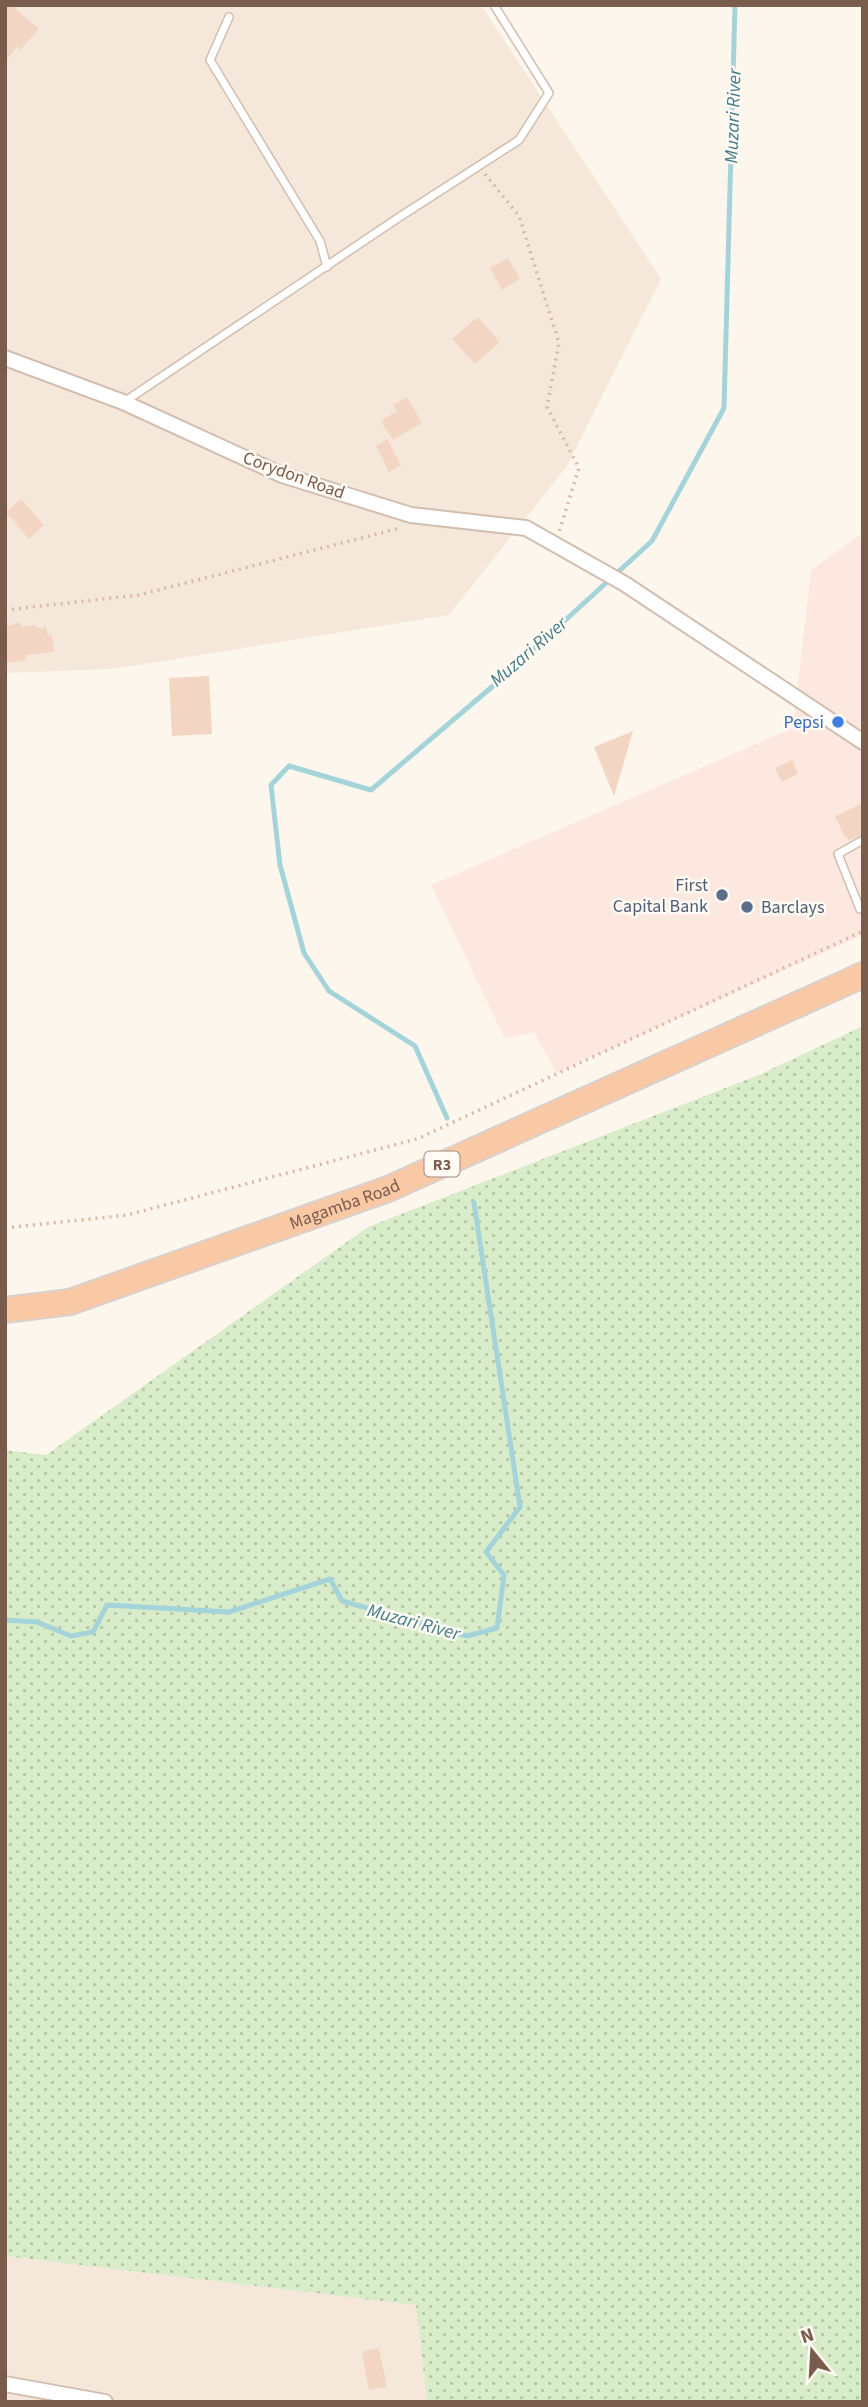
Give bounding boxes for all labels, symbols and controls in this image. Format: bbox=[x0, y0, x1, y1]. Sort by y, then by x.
water label: Muzari River bbox=[718, 67, 749, 164]
street label: Corydon Road bbox=[239, 445, 348, 505]
water label: Muzari River bbox=[484, 610, 575, 693]
place label: Pepsi bbox=[783, 710, 824, 735]
marker: Pepsi bbox=[830, 714, 846, 730]
place label: First Capital Bank bbox=[613, 873, 708, 919]
marker: First Capital Bank bbox=[714, 887, 730, 903]
place label: Barclays bbox=[761, 895, 825, 920]
marker: Barclays bbox=[739, 899, 755, 915]
road number: R3 bbox=[424, 1152, 460, 1176]
street label: Magamba Road bbox=[286, 1173, 404, 1236]
water label: Muzari River bbox=[364, 1597, 464, 1648]
north arrow bbox=[777, 2316, 847, 2386]
text: N bbox=[797, 2321, 817, 2351]

